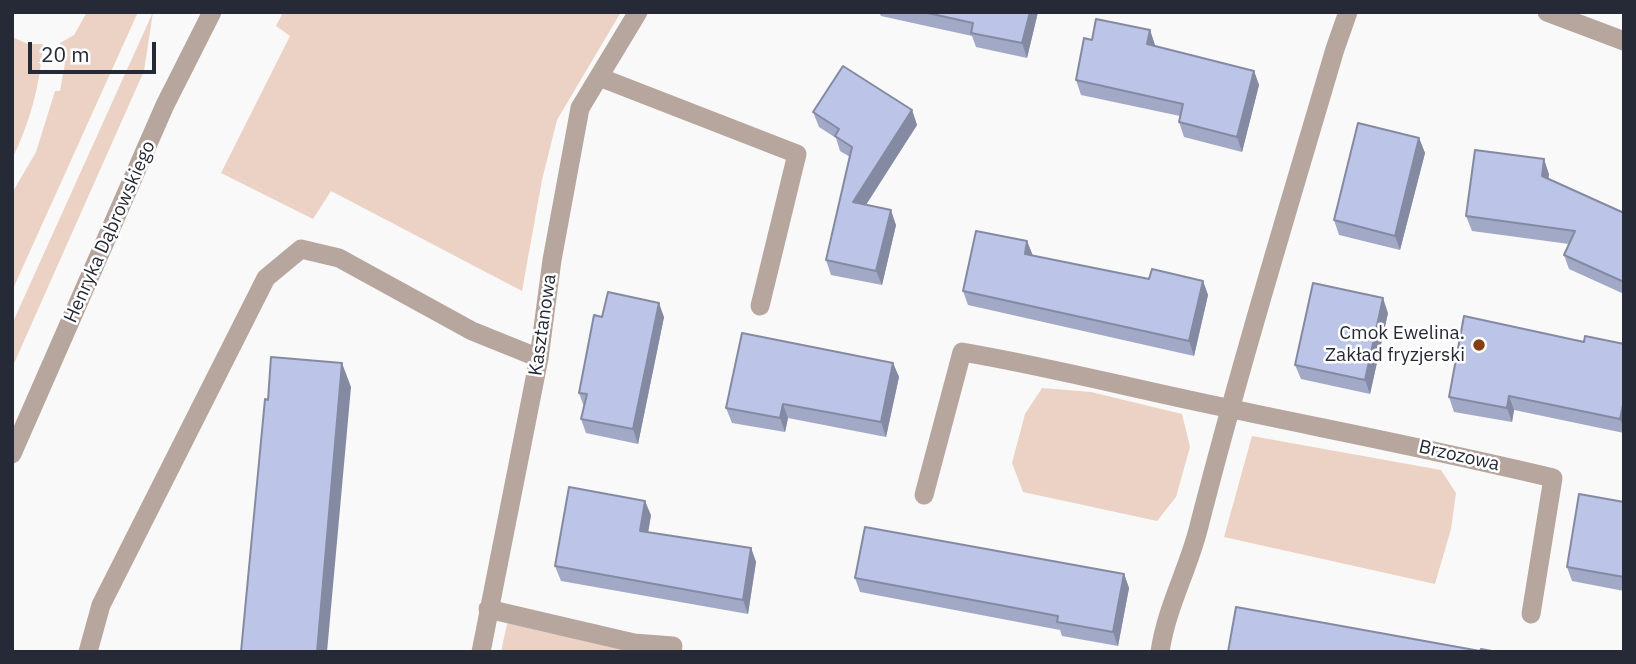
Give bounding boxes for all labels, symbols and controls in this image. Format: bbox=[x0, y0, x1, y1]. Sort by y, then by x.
scale bar bbox=[32, 28, 159, 72]
text: 20 m bbox=[41, 40, 90, 68]
street label: Henryka Dąbrowskiego bbox=[60, 137, 160, 327]
street label: Kasztanowa bbox=[525, 273, 561, 377]
place label: Cmok Ewelina. Zakład fryzjerski bbox=[1325, 323, 1465, 367]
marker: Cmok Ewelina. Zakład fryzjerski bbox=[1471, 337, 1487, 353]
street label: Brzozowa bbox=[1416, 436, 1502, 476]

